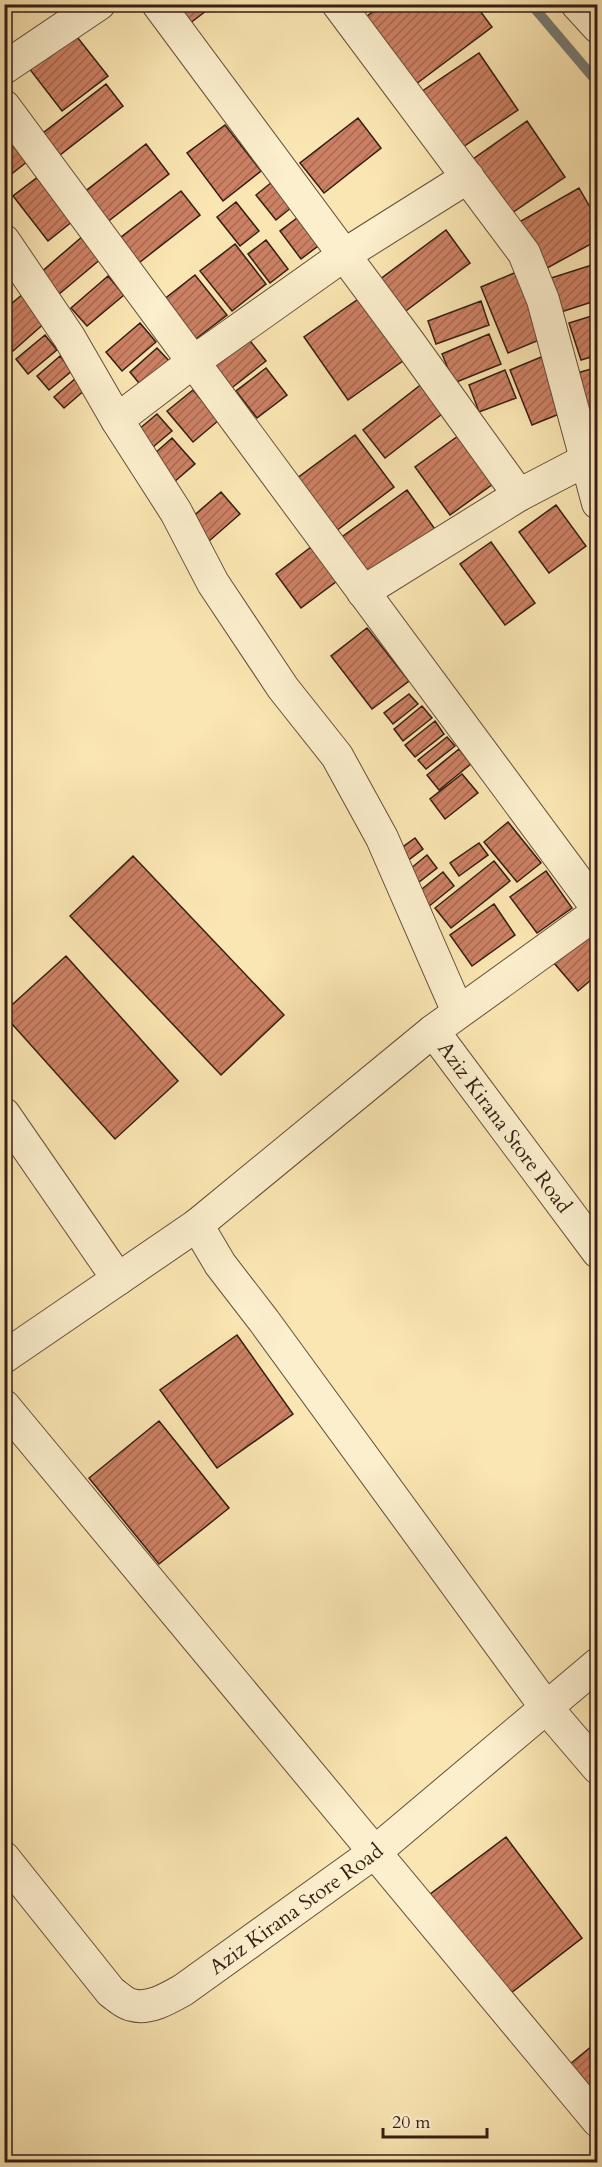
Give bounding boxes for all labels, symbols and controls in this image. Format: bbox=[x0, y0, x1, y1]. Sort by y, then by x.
street label: Aziz Kirana Store Road bbox=[431, 1035, 579, 1219]
street label: Aziz Kirana Store Road bbox=[203, 1837, 389, 1981]
scale bar bbox=[383, 2101, 486, 2139]
text: 20 m bbox=[392, 2110, 431, 2135]

